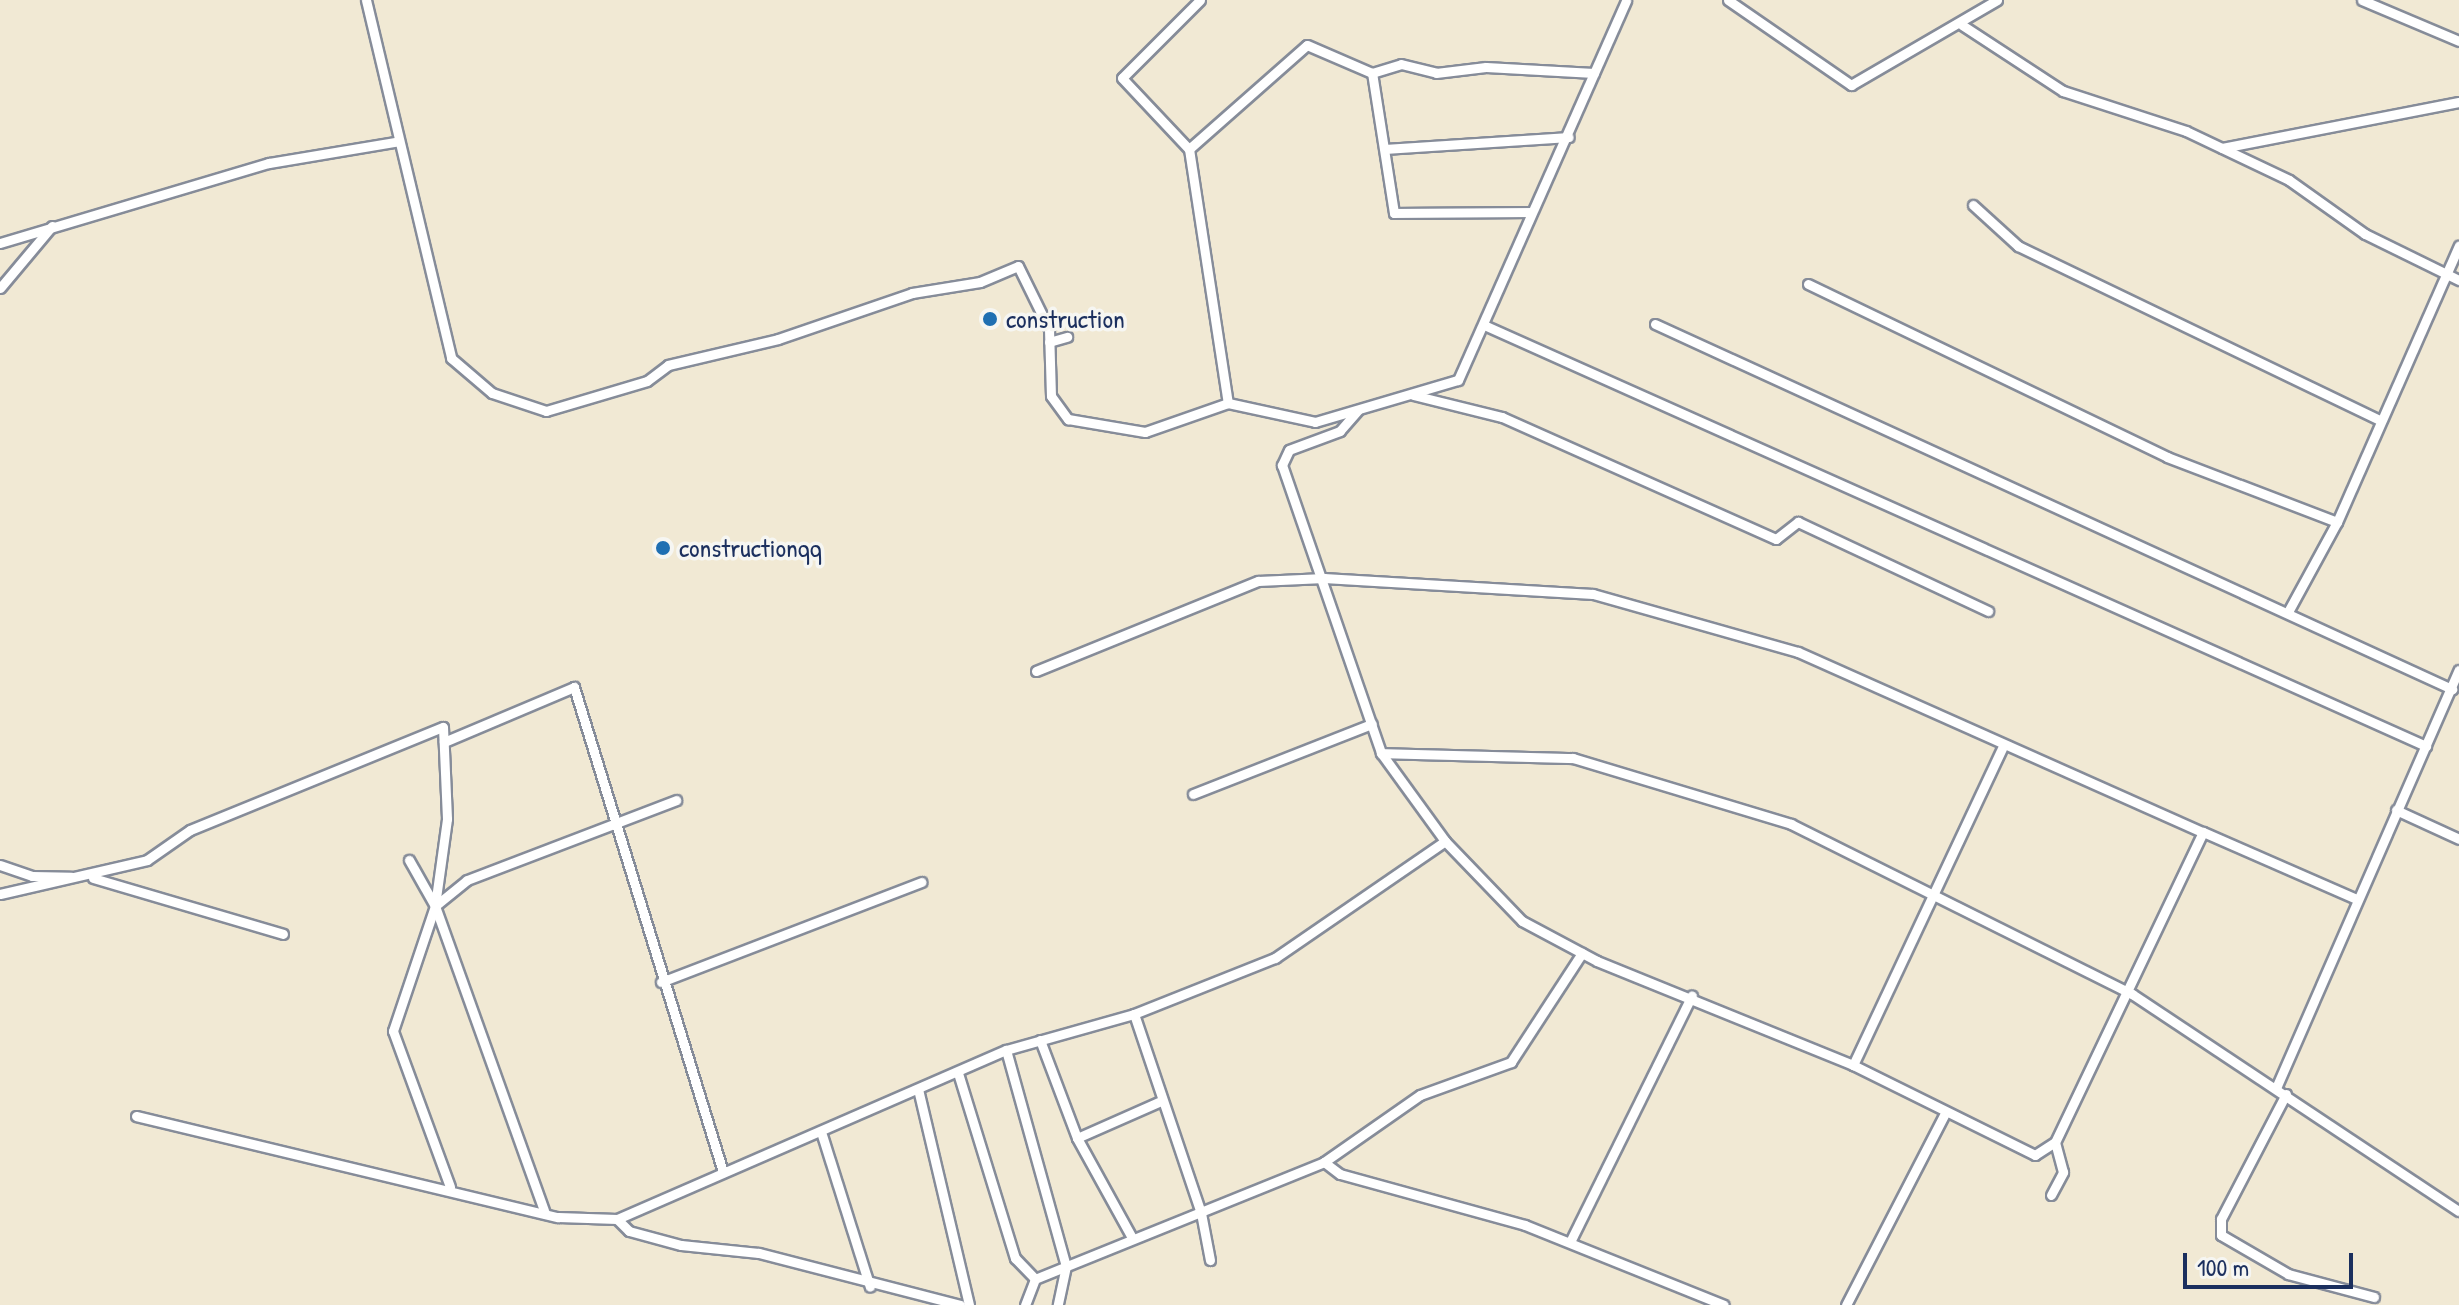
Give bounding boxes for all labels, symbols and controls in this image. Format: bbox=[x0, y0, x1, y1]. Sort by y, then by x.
place label: construction bbox=[1006, 303, 1125, 335]
marker: construction bbox=[981, 310, 999, 328]
place label: constructionqq bbox=[679, 532, 822, 564]
marker: constructionqq bbox=[654, 539, 672, 557]
scale bar bbox=[2187, 1237, 2357, 1287]
text: 100 m bbox=[2197, 1251, 2249, 1283]

